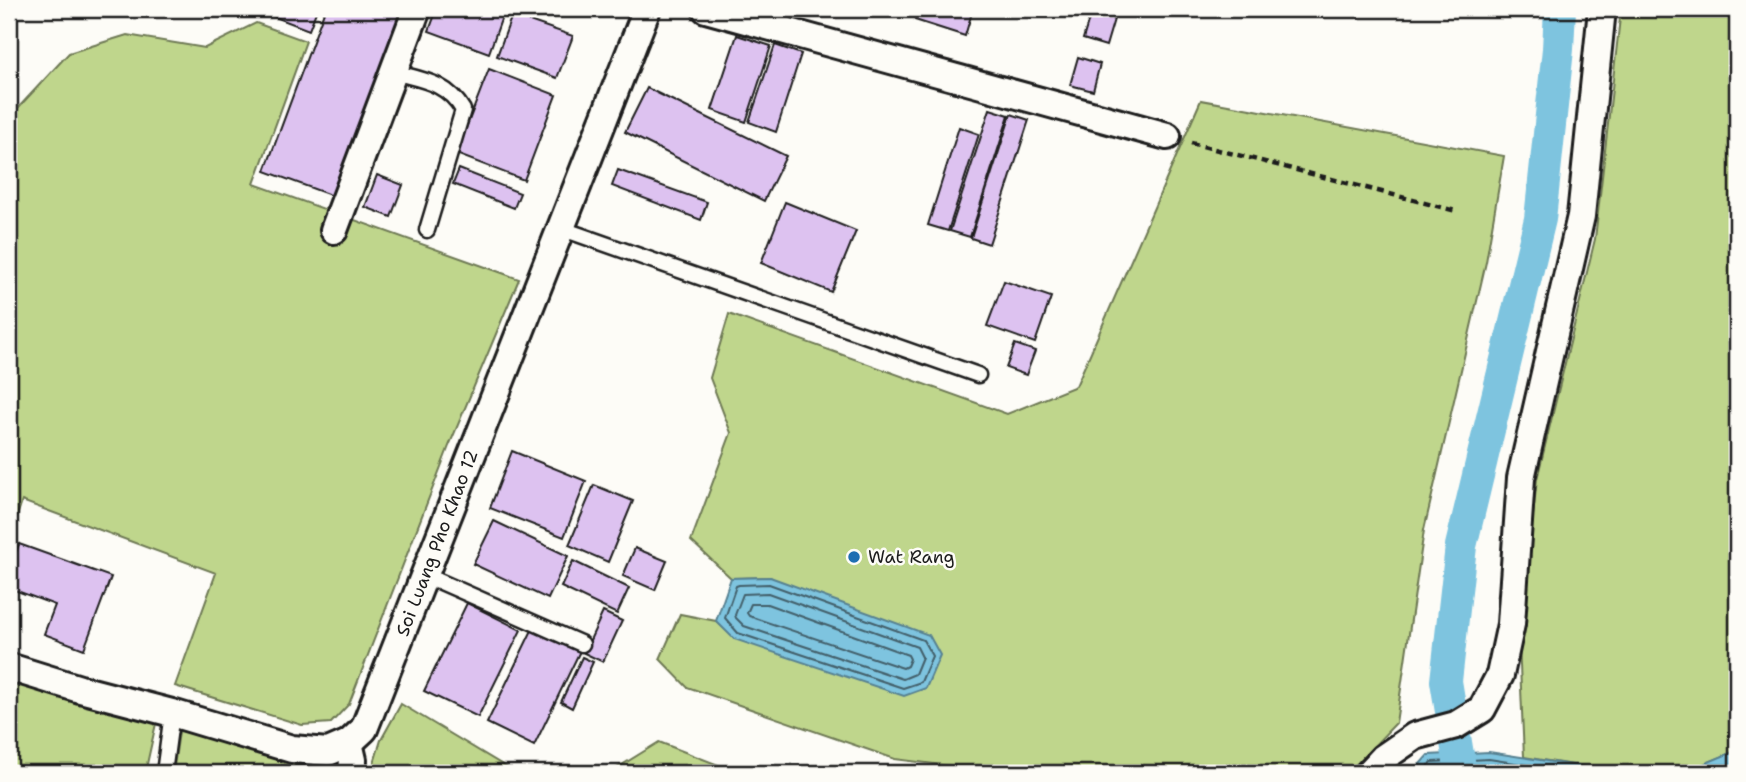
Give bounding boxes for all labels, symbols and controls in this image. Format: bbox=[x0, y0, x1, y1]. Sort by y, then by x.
street label: Soi Luang Pho Khao 12 bbox=[390, 446, 484, 640]
place label: Wat Rang bbox=[868, 545, 955, 569]
marker: Wat Rang bbox=[846, 549, 862, 565]

